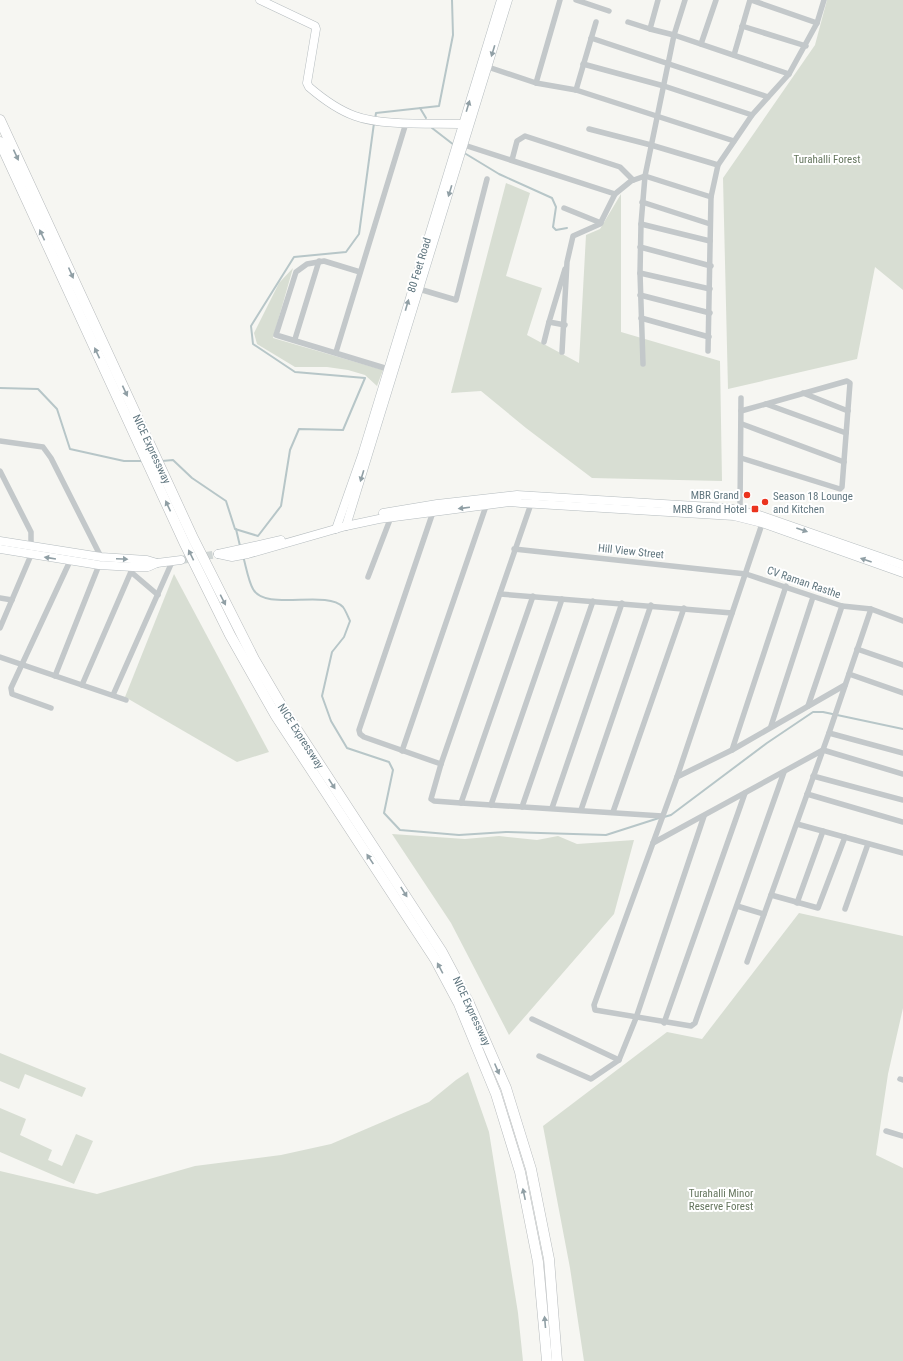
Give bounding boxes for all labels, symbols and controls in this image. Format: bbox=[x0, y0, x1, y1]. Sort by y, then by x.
one-way arrow bbox=[490, 45, 496, 57]
one-way arrow bbox=[465, 100, 471, 112]
one-way arrow bbox=[13, 149, 19, 161]
park label: Turahalli Forest bbox=[794, 153, 861, 166]
one-way arrow bbox=[447, 185, 453, 197]
one-way arrow bbox=[39, 229, 45, 241]
street label: 80 Feet Road bbox=[405, 236, 434, 294]
one-way arrow bbox=[68, 268, 74, 279]
one-way arrow bbox=[404, 298, 410, 310]
one-way arrow bbox=[94, 347, 100, 358]
one-way arrow bbox=[122, 386, 128, 397]
street label: NICE Expressway bbox=[130, 413, 173, 486]
one-way arrow bbox=[359, 470, 365, 482]
place label: MBR Grand bbox=[691, 489, 739, 502]
marker: MBR Grand bbox=[742, 490, 752, 500]
place label: Season 18 Lounge and Kitchen bbox=[773, 490, 853, 516]
marker: Season 18 Lounge and Kitchen bbox=[760, 497, 770, 507]
one-way arrow bbox=[165, 500, 171, 512]
place label: MRB Grand Hotel bbox=[673, 503, 747, 516]
marker: MRB Grand Hotel bbox=[750, 504, 760, 514]
one-way arrow bbox=[458, 505, 470, 511]
one-way arrow bbox=[796, 527, 808, 533]
street label: Hill View Street bbox=[597, 542, 665, 561]
one-way arrow bbox=[188, 550, 194, 561]
one-way arrow bbox=[43, 555, 56, 561]
one-way arrow bbox=[116, 555, 128, 562]
one-way arrow bbox=[860, 557, 872, 563]
street label: CV Raman Rasthe bbox=[765, 564, 842, 601]
one-way arrow bbox=[220, 594, 227, 606]
street label: NICE Expressway bbox=[275, 701, 327, 772]
one-way arrow bbox=[328, 779, 336, 789]
one-way arrow bbox=[366, 853, 374, 864]
one-way arrow bbox=[401, 886, 408, 898]
one-way arrow bbox=[436, 962, 443, 974]
street label: NICE Expressway bbox=[450, 975, 493, 1048]
one-way arrow bbox=[495, 1063, 501, 1075]
park label: Turahalli Minor Reserve Forest bbox=[689, 1187, 754, 1213]
one-way arrow bbox=[521, 1188, 527, 1200]
one-way arrow bbox=[541, 1316, 548, 1328]

